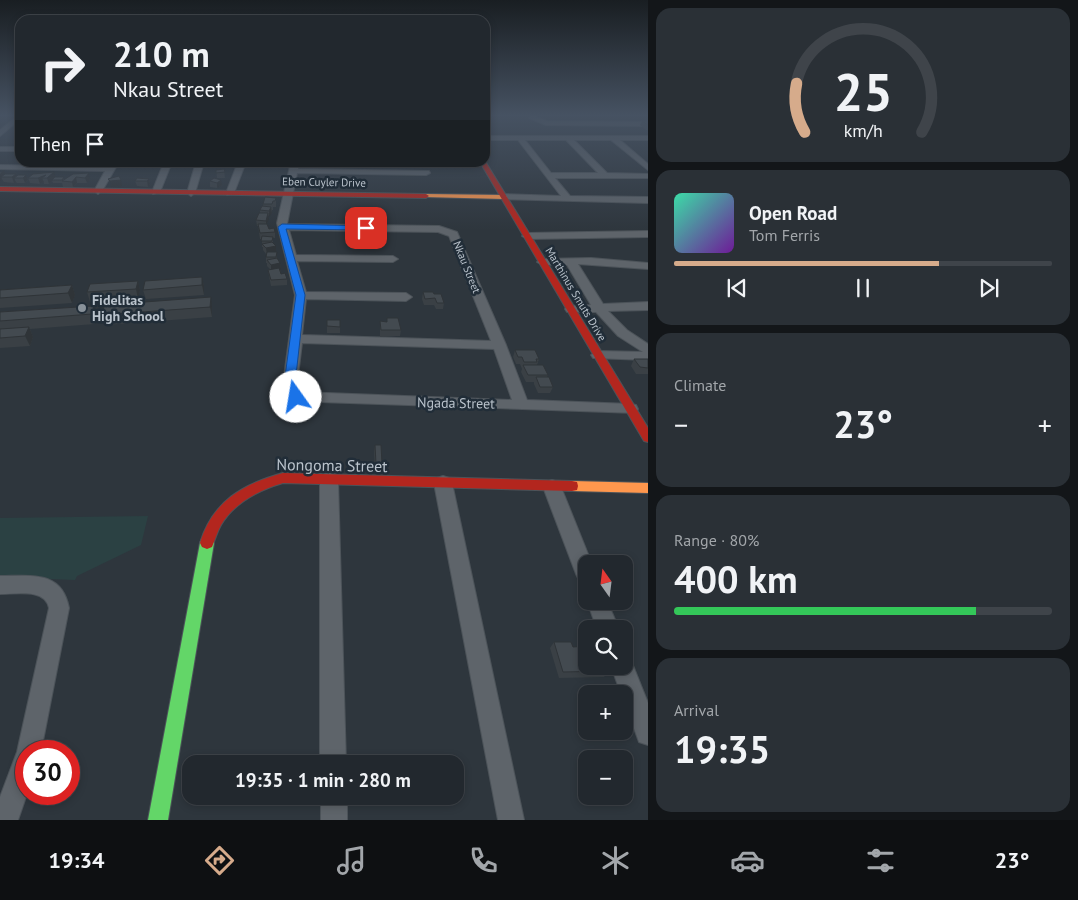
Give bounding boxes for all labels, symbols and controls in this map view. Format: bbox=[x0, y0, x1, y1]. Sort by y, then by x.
text: 210 m bbox=[113, 31, 210, 77]
icon: right bbox=[30, 35, 95, 100]
text: 25 bbox=[834, 58, 892, 125]
text: Nkau Street bbox=[113, 75, 223, 103]
text: km/h bbox=[843, 119, 883, 142]
icon: arrive bbox=[81, 130, 109, 158]
text: Then bbox=[30, 132, 71, 156]
street label: Eben Cuyler Drive bbox=[282, 174, 366, 190]
text: Open Road bbox=[749, 201, 837, 225]
pin bbox=[345, 207, 387, 249]
icon: arrive bbox=[352, 214, 380, 242]
text: Tom Ferris bbox=[749, 225, 820, 245]
street label: Nkau Street bbox=[450, 239, 484, 295]
street label: Marthinus Smuts Drive bbox=[542, 244, 610, 344]
icon: previous bbox=[723, 274, 751, 302]
icon: pause bbox=[849, 274, 877, 302]
icon: next bbox=[975, 274, 1003, 302]
place label: Fidelitas High School bbox=[92, 291, 165, 325]
marker: Fidelitas High School bbox=[76, 302, 88, 314]
position arrow bbox=[269, 370, 321, 422]
text: Climate bbox=[674, 375, 726, 395]
street label: Ngada Street bbox=[417, 393, 495, 413]
text: 23° bbox=[833, 399, 893, 448]
text: − bbox=[674, 406, 688, 443]
text: + bbox=[1038, 406, 1052, 443]
street label: Nongoma Street bbox=[276, 454, 388, 476]
text: Range · 80% bbox=[674, 530, 759, 550]
text: 400 km bbox=[674, 554, 798, 603]
north arrow bbox=[578, 555, 632, 610]
map controls bbox=[578, 555, 633, 805]
button: search bbox=[578, 620, 633, 675]
button: + bbox=[578, 685, 633, 740]
text: Arrival bbox=[674, 700, 719, 720]
text: 19:35 bbox=[674, 724, 770, 773]
speed limit sign: 30 bbox=[15, 740, 80, 805]
button: − bbox=[578, 750, 633, 805]
text: 19:35 · 1 min · 280 m bbox=[235, 768, 411, 792]
icon: directions bbox=[202, 843, 237, 878]
icon: music bbox=[334, 843, 369, 878]
icon: phone bbox=[466, 843, 501, 878]
icon: climate bbox=[598, 843, 633, 878]
icon: car bbox=[730, 843, 765, 878]
icon: filters bbox=[863, 843, 898, 878]
text: 19:34 bbox=[49, 846, 104, 874]
text: 23° bbox=[995, 846, 1029, 874]

